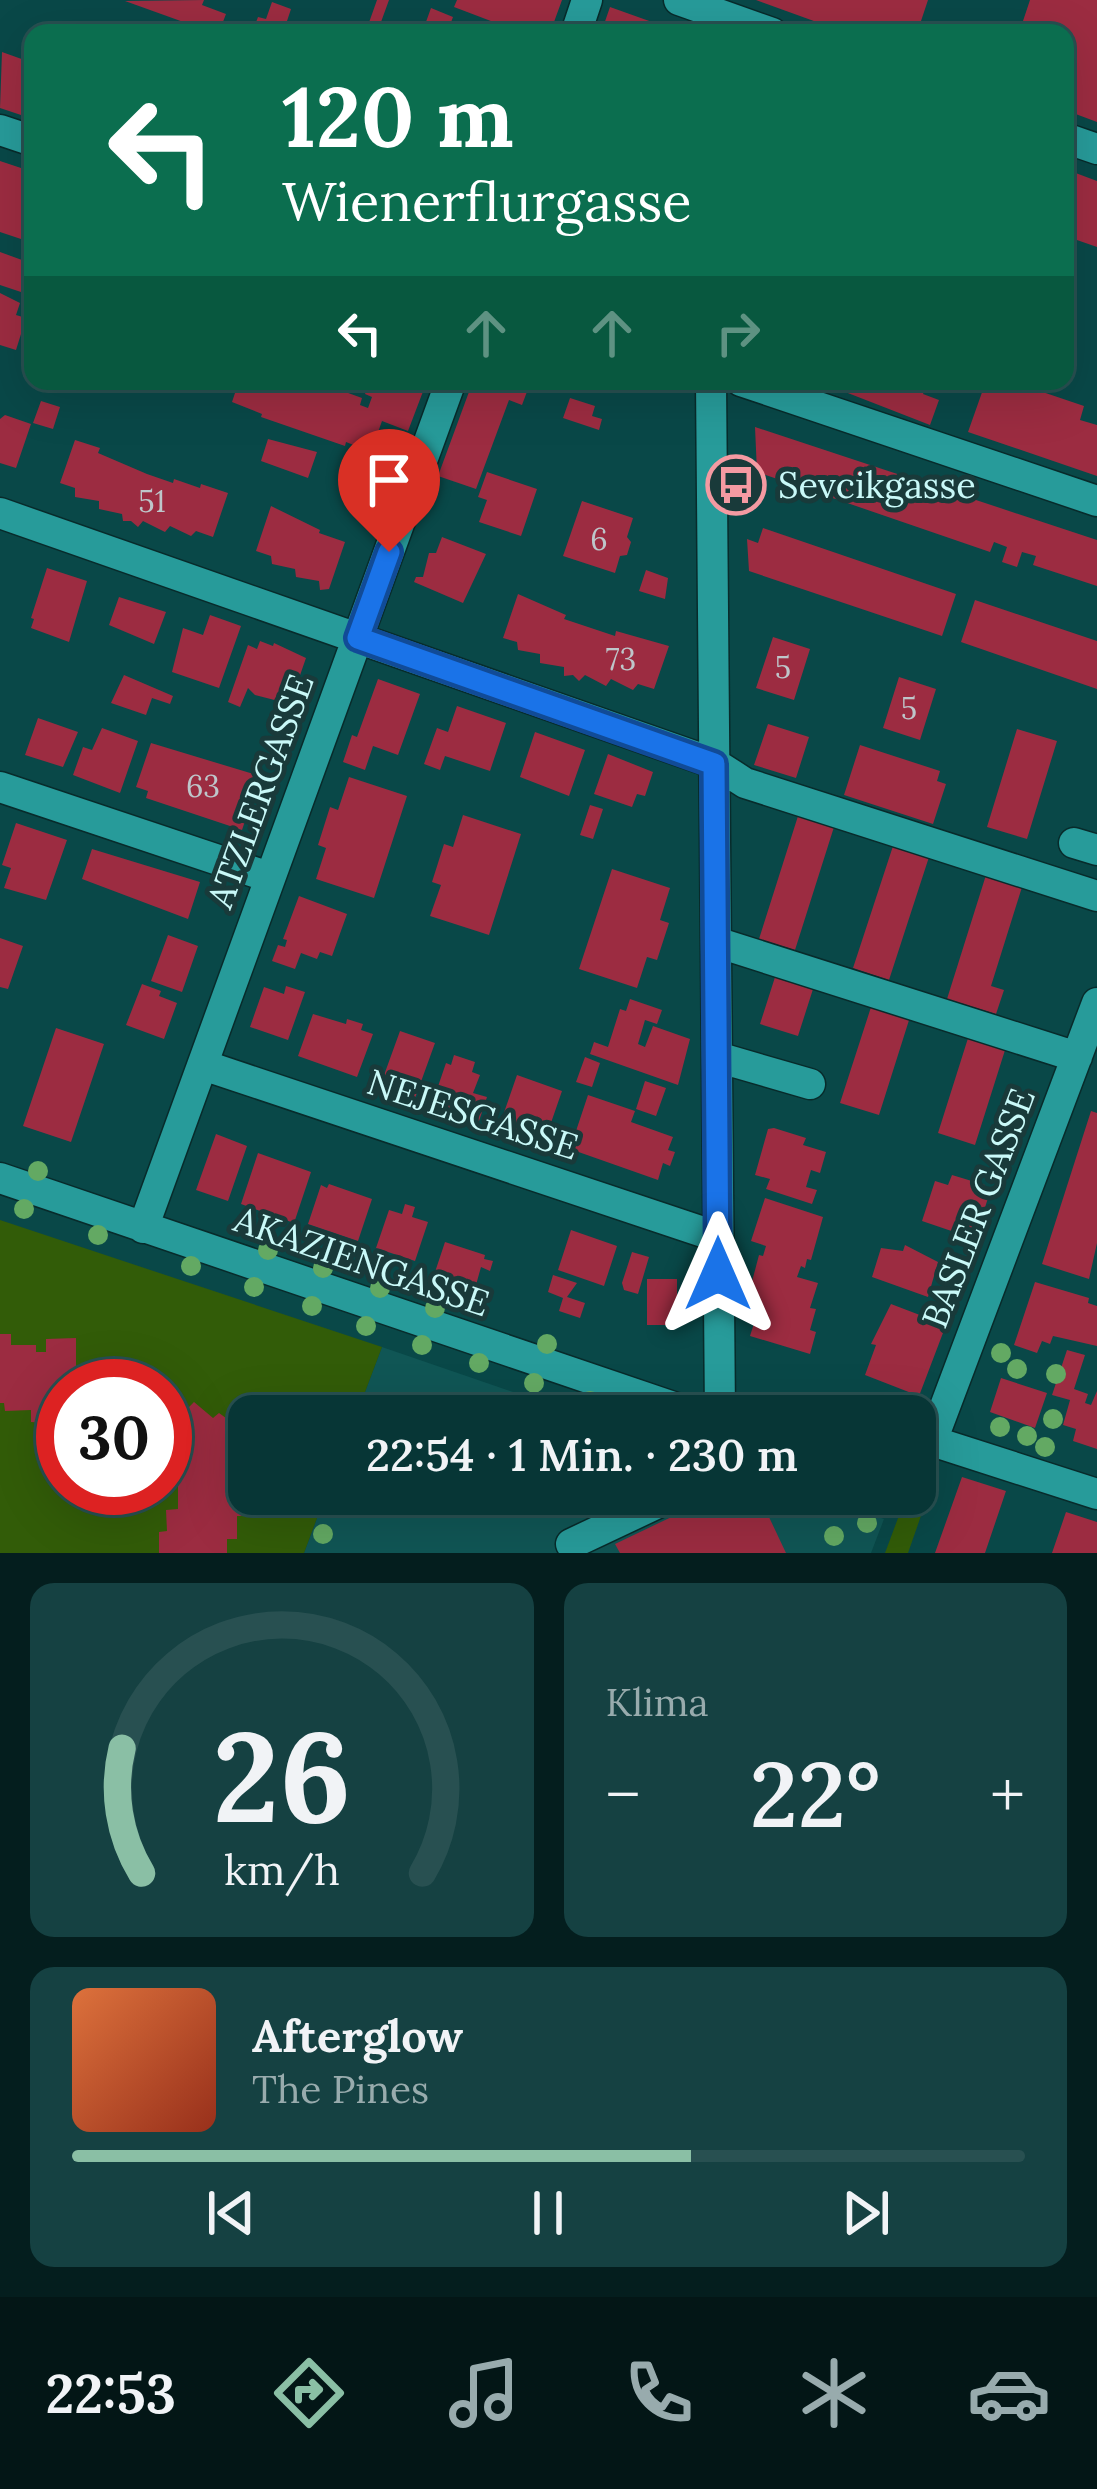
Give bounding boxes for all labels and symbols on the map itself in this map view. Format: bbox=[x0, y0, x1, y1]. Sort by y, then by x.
pin bbox=[338, 429, 440, 552]
bus stop icon: Sevcikgasse bbox=[705, 454, 767, 516]
place label: Sevcikgasse bbox=[778, 462, 976, 508]
house number: 51 bbox=[138, 482, 166, 520]
house number: 6 bbox=[590, 520, 608, 558]
house number: 73 bbox=[606, 640, 636, 678]
house number: 5 bbox=[775, 648, 791, 686]
street label: ATZLERGASSE bbox=[196, 668, 324, 915]
house number: 5 bbox=[901, 689, 917, 727]
house number: 63 bbox=[186, 767, 220, 805]
street label: NEJESGASSE bbox=[362, 1058, 584, 1170]
street label: BASLER GASSE bbox=[911, 1082, 1045, 1334]
street label: AKAZIENGASSE bbox=[227, 1195, 496, 1326]
position arrow bbox=[655, 1211, 781, 1337]
speed limit sign: 30 bbox=[36, 1359, 192, 1515]

